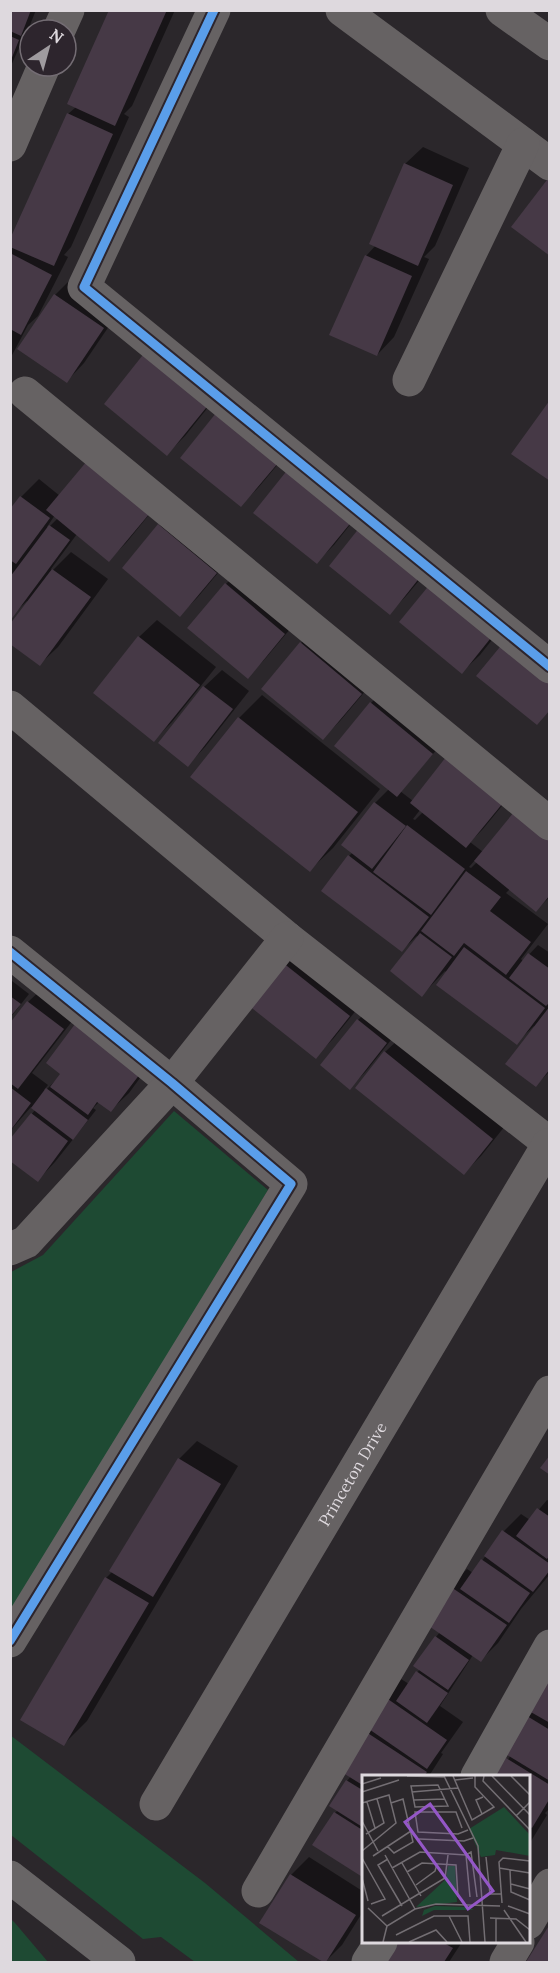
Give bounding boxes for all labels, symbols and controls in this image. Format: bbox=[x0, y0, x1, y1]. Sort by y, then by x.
north arrow bbox=[18, 18, 78, 78]
text: N bbox=[46, 24, 68, 48]
street label: Princeton Drive bbox=[314, 1418, 391, 1530]
inset map bbox=[362, 1775, 530, 1943]

